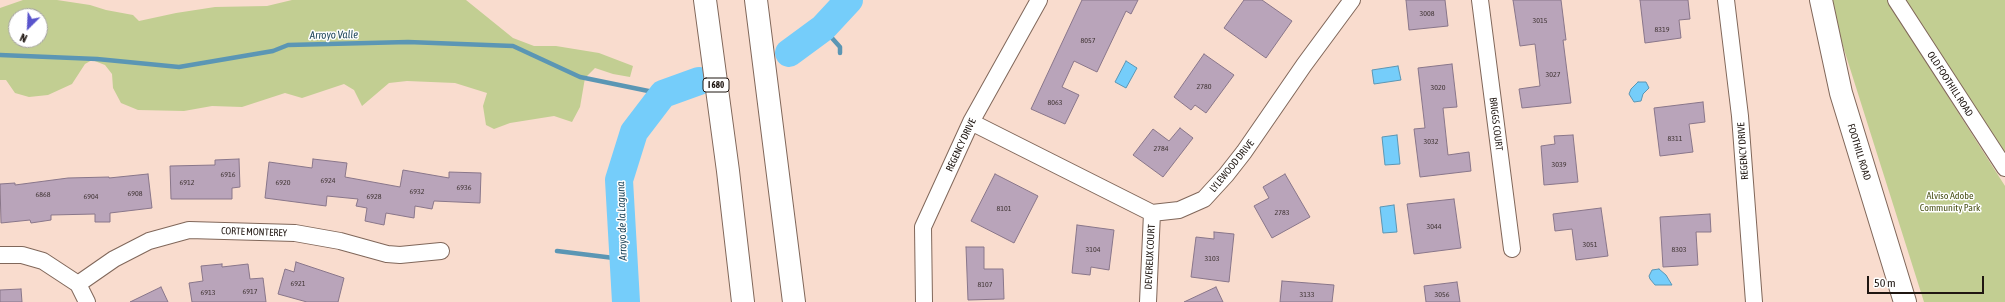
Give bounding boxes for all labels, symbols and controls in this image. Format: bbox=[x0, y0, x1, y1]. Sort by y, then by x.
north arrow bbox=[8, 8, 48, 48]
house number: 3008 bbox=[1419, 8, 1435, 18]
house number: 3015 bbox=[1532, 15, 1548, 25]
house number: 8319 bbox=[1654, 24, 1670, 34]
water label: Arroyo Valle bbox=[310, 28, 358, 42]
text: N bbox=[18, 31, 29, 45]
house number: 8057 bbox=[1080, 35, 1096, 45]
street label: OLD FOOTHILL ROAD bbox=[1924, 49, 1976, 119]
house number: 3027 bbox=[1545, 69, 1561, 79]
road number: I 680 bbox=[703, 78, 729, 92]
house number: 2780 bbox=[1196, 81, 1212, 91]
house number: 3020 bbox=[1430, 82, 1446, 92]
house number: 8063 bbox=[1047, 97, 1063, 107]
street label: BRIGGS COURT bbox=[1487, 97, 1505, 151]
street label: REGENCY DRIVE bbox=[943, 116, 979, 174]
street label: REGENCY DRIVE bbox=[1735, 122, 1751, 180]
street label: FOOTHILL ROAD bbox=[1845, 122, 1873, 182]
house number: 8311 bbox=[1667, 133, 1683, 143]
house number: 3032 bbox=[1423, 136, 1439, 146]
street label: LYLEWOOD DRIVE bbox=[1207, 137, 1257, 195]
house number: 2784 bbox=[1153, 143, 1169, 153]
house number: 3039 bbox=[1551, 159, 1567, 169]
house number: 6916 bbox=[220, 169, 236, 179]
house number: 6924 bbox=[320, 175, 336, 185]
house number: 6912 bbox=[179, 177, 195, 187]
house number: 6920 bbox=[275, 177, 291, 187]
water label: Arroyo de la Laguna bbox=[614, 181, 630, 261]
house number: 6936 bbox=[456, 182, 472, 192]
house number: 6932 bbox=[409, 186, 425, 196]
house number: 6908 bbox=[127, 188, 143, 198]
house number: 6868 bbox=[35, 189, 51, 199]
park label: Alviso Adobe Community Park bbox=[1920, 190, 1980, 214]
house number: 6904 bbox=[83, 191, 99, 201]
house number: 6928 bbox=[366, 191, 382, 201]
house number: 8101 bbox=[996, 203, 1012, 213]
house number: 2783 bbox=[1274, 207, 1290, 217]
house number: 3044 bbox=[1426, 221, 1442, 231]
street label: DEVEREUX COURT bbox=[1142, 224, 1158, 290]
street label: CORTE MONTEREY bbox=[221, 225, 287, 239]
house number: 3051 bbox=[1582, 239, 1598, 249]
house number: 3104 bbox=[1085, 244, 1101, 254]
house number: 8303 bbox=[1671, 244, 1687, 254]
house number: 3103 bbox=[1204, 253, 1220, 263]
scale bar bbox=[1869, 268, 1986, 294]
text: 50 m bbox=[1874, 276, 1896, 290]
house number: 6921 bbox=[290, 278, 306, 288]
house number: 8107 bbox=[977, 279, 993, 289]
house number: 6917 bbox=[242, 286, 258, 296]
house number: 6913 bbox=[200, 287, 216, 297]
house number: 3133 bbox=[1299, 289, 1315, 299]
house number: 3056 bbox=[1434, 289, 1450, 299]

